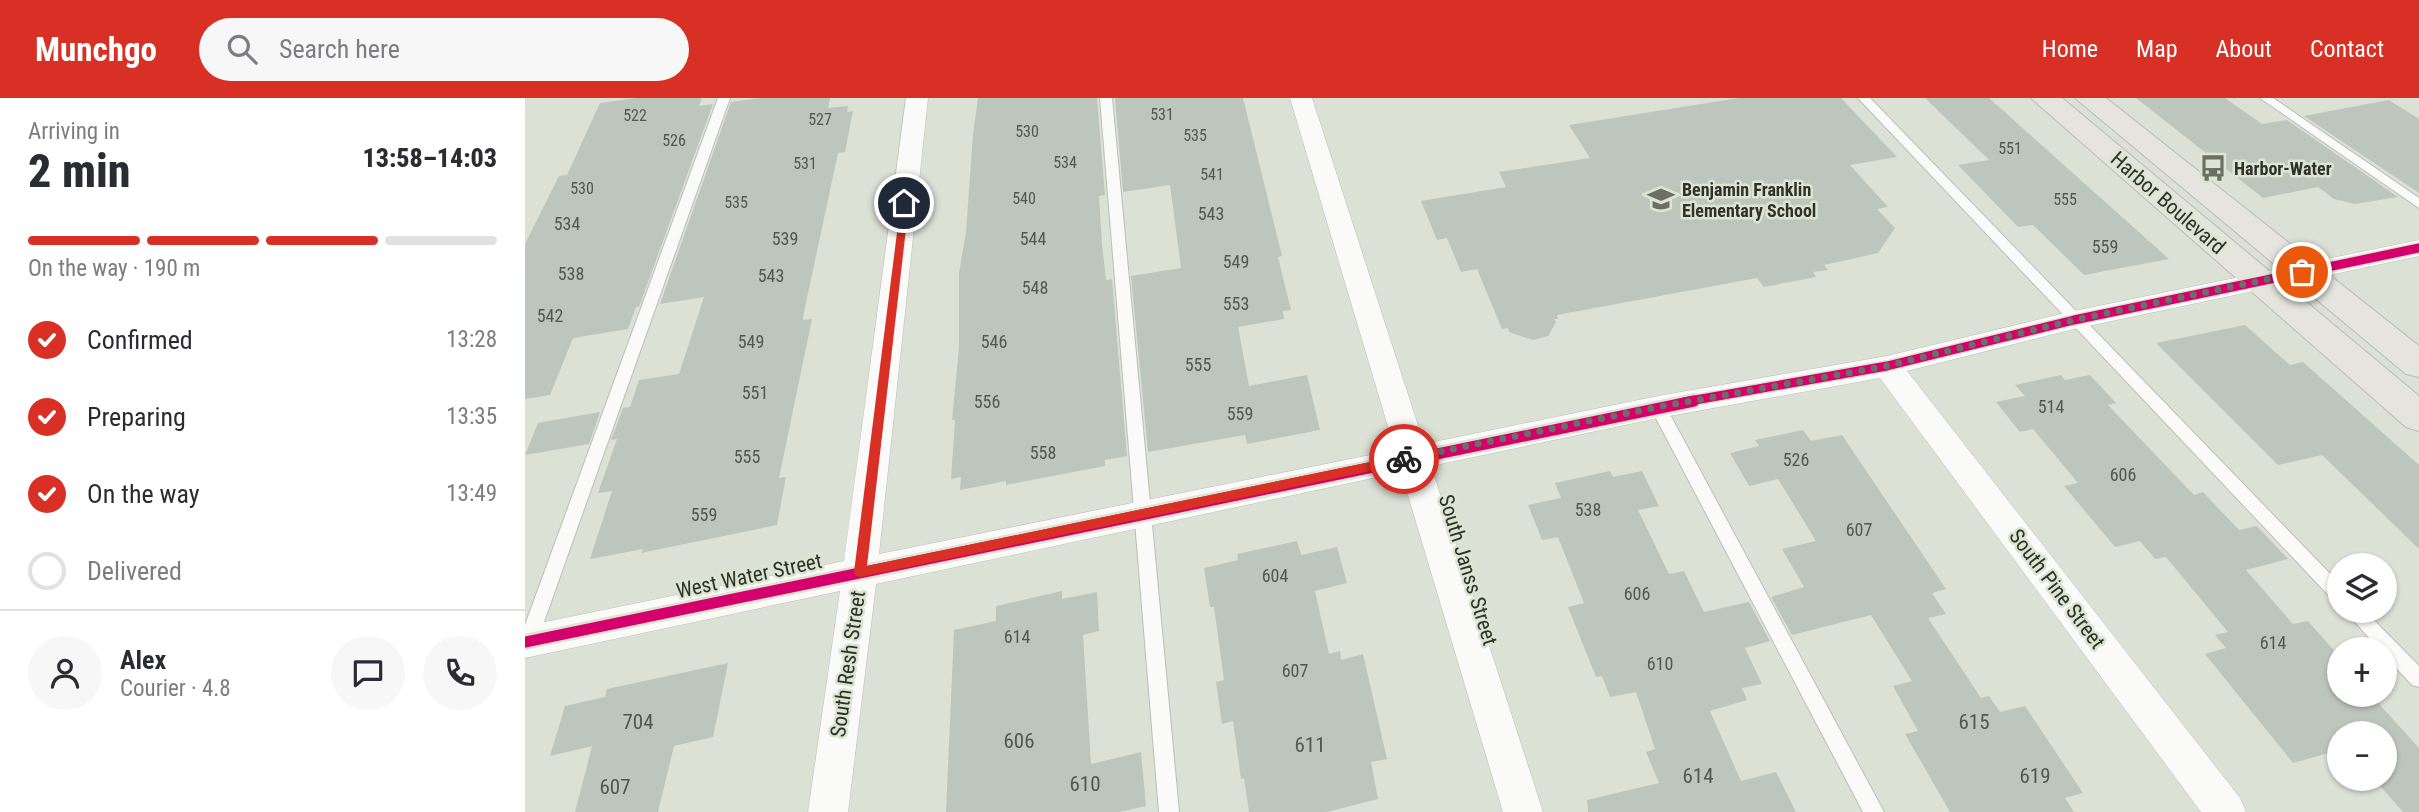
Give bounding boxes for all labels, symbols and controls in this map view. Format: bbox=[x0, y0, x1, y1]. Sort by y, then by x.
search box bbox=[199, 18, 689, 81]
text: Munchgo bbox=[35, 30, 157, 69]
icon: search bbox=[223, 30, 261, 68]
text: Search here bbox=[279, 34, 400, 64]
text: Home bbox=[2042, 35, 2098, 63]
text: Map bbox=[2136, 35, 2178, 63]
text: About bbox=[2216, 35, 2272, 63]
text: Contact bbox=[2310, 35, 2384, 63]
house number: 531 bbox=[1150, 105, 1174, 124]
house number: 522 bbox=[623, 106, 647, 125]
house number: 527 bbox=[808, 110, 832, 129]
text: Arriving in bbox=[28, 118, 120, 145]
house number: 530 bbox=[1015, 122, 1039, 141]
house number: 535 bbox=[1183, 126, 1207, 145]
house number: 526 bbox=[662, 131, 686, 150]
house number: 551 bbox=[1998, 139, 2022, 158]
text: 13:58–14:03 bbox=[363, 143, 497, 173]
text: 2 min bbox=[28, 144, 131, 198]
street label: Harbor Boulevard bbox=[2106, 147, 2230, 259]
house number: 534 bbox=[1053, 153, 1077, 172]
bus stop icon: Harbor-Water bbox=[2198, 153, 2228, 183]
house number: 531 bbox=[793, 154, 817, 173]
place label: Harbor-Water bbox=[2234, 158, 2332, 179]
house number: 541 bbox=[1200, 165, 1224, 184]
pin bbox=[874, 173, 934, 233]
house number: 530 bbox=[570, 179, 594, 198]
place label: Benjamin Franklin Elementary School bbox=[1682, 179, 1816, 221]
icon: home bbox=[885, 184, 923, 222]
school or university icon: Benjamin Franklin Elementary School bbox=[1646, 184, 1676, 214]
house number: 540 bbox=[1012, 189, 1036, 208]
house number: 555 bbox=[2053, 190, 2077, 209]
house number: 535 bbox=[724, 193, 748, 212]
house number: 543 bbox=[1198, 203, 1224, 224]
house number: 534 bbox=[554, 213, 580, 234]
house number: 539 bbox=[772, 228, 798, 249]
house number: 544 bbox=[1020, 228, 1046, 249]
house number: 559 bbox=[2092, 236, 2118, 257]
pin bbox=[2272, 242, 2332, 302]
house number: 549 bbox=[1223, 251, 1249, 272]
icon: bag bbox=[2283, 253, 2321, 291]
text: On the way · 190 m bbox=[28, 255, 200, 282]
house number: 538 bbox=[558, 263, 584, 284]
house number: 543 bbox=[758, 265, 784, 286]
house number: 548 bbox=[1022, 277, 1048, 298]
house number: 553 bbox=[1223, 293, 1249, 314]
house number: 542 bbox=[537, 305, 563, 326]
icon: check bbox=[28, 321, 66, 359]
text: Confirmed bbox=[87, 325, 193, 355]
text: 13:28 bbox=[446, 326, 497, 353]
house number: 549 bbox=[738, 331, 764, 352]
house number: 546 bbox=[981, 331, 1007, 352]
house number: 555 bbox=[1185, 354, 1211, 375]
house number: 551 bbox=[742, 382, 768, 403]
house number: 556 bbox=[974, 391, 1000, 412]
house number: 514 bbox=[2038, 396, 2064, 417]
icon: check bbox=[28, 398, 66, 436]
text: Preparing bbox=[87, 402, 186, 432]
text: 13:35 bbox=[446, 403, 497, 430]
house number: 559 bbox=[1227, 403, 1253, 424]
courier bbox=[1369, 424, 1439, 494]
icon: bike bbox=[1385, 440, 1423, 478]
house number: 558 bbox=[1030, 442, 1056, 463]
house number: 555 bbox=[734, 446, 760, 467]
house number: 526 bbox=[1783, 449, 1809, 470]
house number: 606 bbox=[2110, 464, 2136, 485]
icon: check bbox=[28, 475, 66, 513]
text: On the way bbox=[87, 479, 200, 509]
text: 13:49 bbox=[446, 480, 497, 507]
street label: South Janss Street bbox=[1434, 492, 1502, 648]
house number: 538 bbox=[1575, 499, 1601, 520]
house number: 559 bbox=[691, 504, 717, 525]
house number: 607 bbox=[1846, 519, 1872, 540]
street label: South Pine Street bbox=[2004, 525, 2110, 653]
street label: West Water Street bbox=[674, 549, 824, 603]
map controls bbox=[2327, 553, 2397, 791]
button: layers bbox=[2327, 553, 2397, 623]
text: Delivered bbox=[87, 556, 182, 586]
house number: 604 bbox=[1262, 565, 1288, 586]
house number: 606 bbox=[1624, 583, 1650, 604]
street label: South Resh Street bbox=[826, 589, 870, 739]
house number: 614 bbox=[1004, 626, 1030, 647]
house number: 614 bbox=[2260, 632, 2286, 653]
button: person bbox=[28, 636, 102, 710]
button: chat bbox=[331, 636, 405, 710]
button: phone bbox=[423, 636, 497, 710]
button: + bbox=[2327, 637, 2397, 707]
text: Alex bbox=[120, 645, 166, 675]
house number: 610 bbox=[1647, 653, 1673, 674]
house number: 607 bbox=[1282, 660, 1308, 681]
text: Courier · 4.8 bbox=[120, 675, 231, 702]
house number: 704 bbox=[622, 710, 654, 734]
house number: 615 bbox=[1958, 710, 1990, 734]
button: − bbox=[2327, 721, 2397, 791]
house number: 606 bbox=[1003, 729, 1035, 753]
house number: 611 bbox=[1294, 733, 1326, 757]
house number: 614 bbox=[1682, 764, 1714, 788]
house number: 619 bbox=[2019, 764, 2051, 788]
house number: 610 bbox=[1069, 772, 1101, 796]
house number: 607 bbox=[599, 775, 631, 799]

